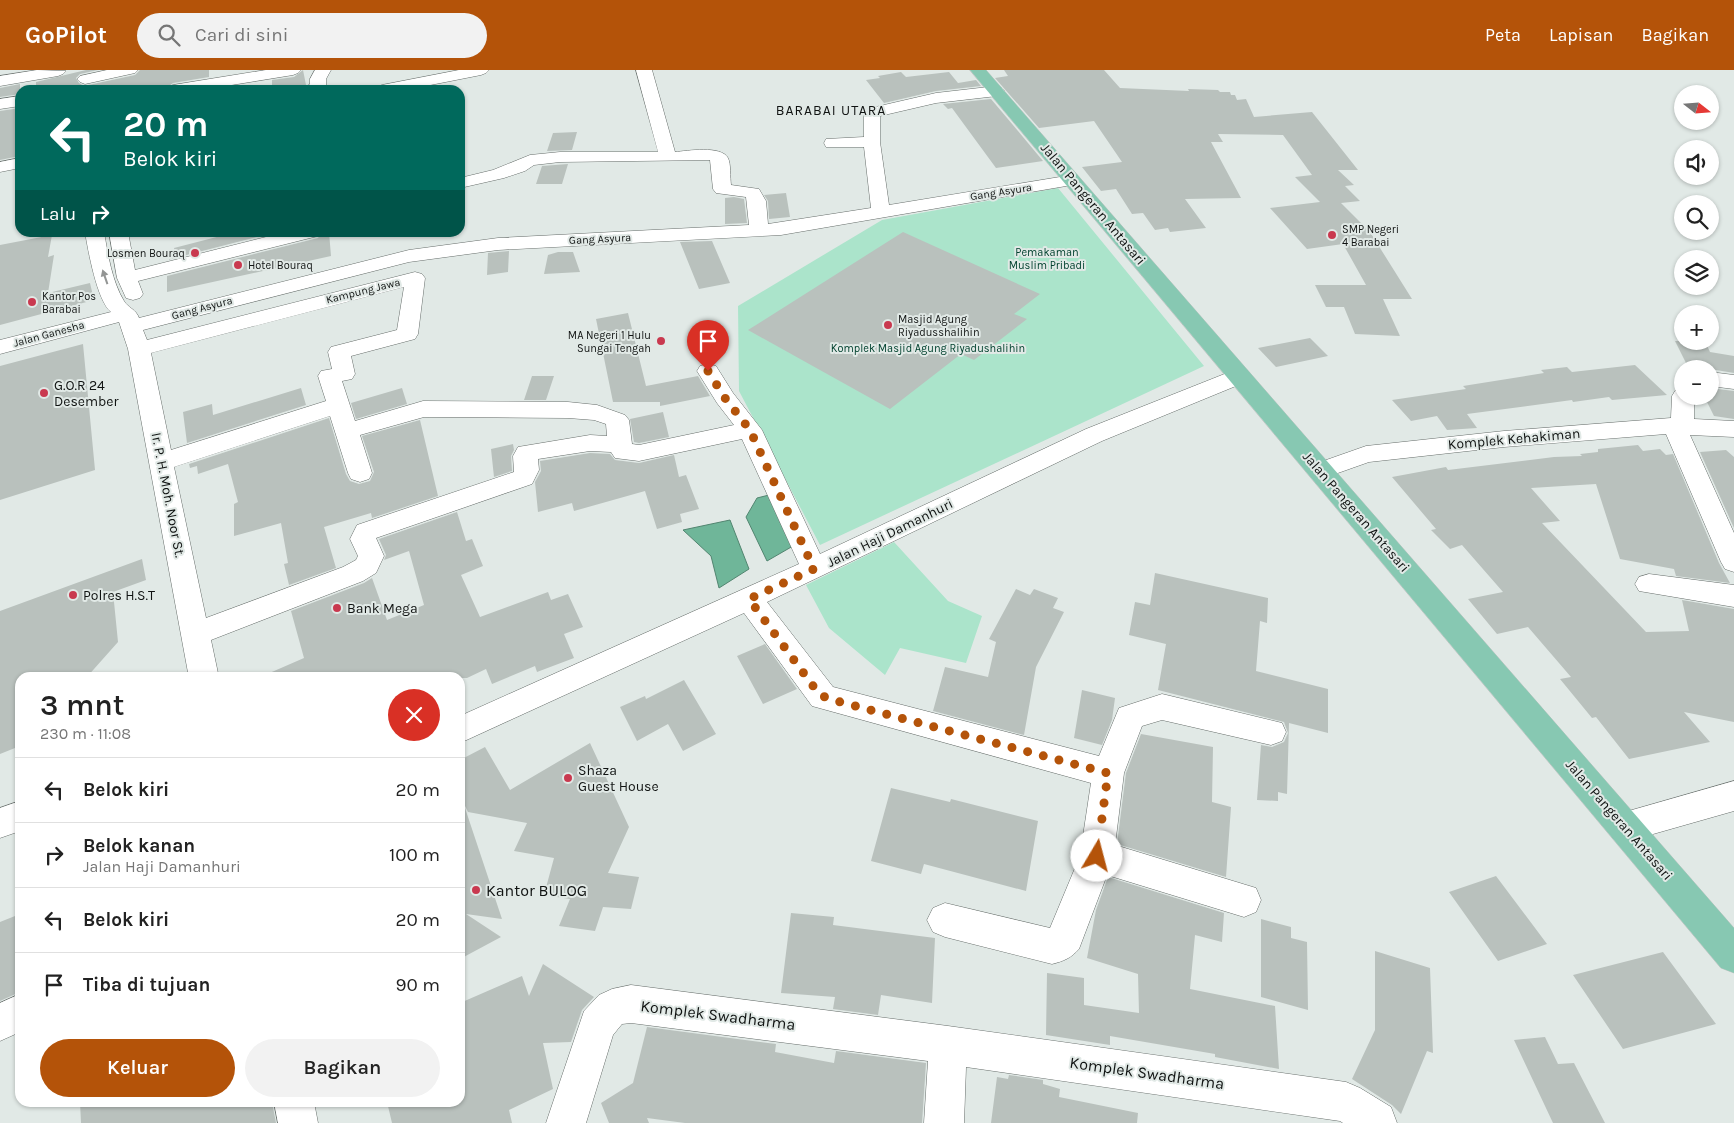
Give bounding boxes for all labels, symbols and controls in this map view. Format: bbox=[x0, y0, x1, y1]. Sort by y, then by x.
search box bbox=[137, 13, 487, 58]
text: GoPilot bbox=[25, 21, 107, 49]
icon: search bbox=[155, 21, 183, 49]
text: Cari di sini bbox=[195, 24, 288, 46]
text: Peta bbox=[1485, 24, 1521, 46]
text: Lapisan bbox=[1549, 24, 1613, 46]
text: Bagikan bbox=[1641, 24, 1709, 46]
north arrow bbox=[1674, 85, 1719, 130]
map controls bbox=[1674, 85, 1719, 405]
district label: BARABAI UTARA bbox=[776, 102, 886, 119]
text: 20 m bbox=[123, 104, 208, 145]
icon: left bbox=[40, 105, 105, 170]
street label: Jalan Pangeran Antasari bbox=[1037, 140, 1149, 268]
button: sound bbox=[1674, 140, 1719, 185]
text: Belok kiri bbox=[123, 146, 217, 172]
street label: Gang Asyura bbox=[969, 181, 1033, 203]
button: search bbox=[1674, 195, 1719, 240]
icon: right bbox=[86, 200, 114, 228]
text: Lalu bbox=[40, 203, 76, 225]
place label: SMP Negeri 4 Barabai bbox=[1342, 223, 1399, 249]
marker: SMP Negeri 4 Barabai bbox=[1326, 229, 1338, 241]
street label: Gang Asyura bbox=[569, 231, 631, 247]
park label: Pemakaman Muslim Pribadi bbox=[1009, 246, 1085, 272]
place label: Losmen Bouraq bbox=[107, 247, 186, 260]
marker: Losmen Bouraq bbox=[189, 247, 201, 259]
button: layers bbox=[1674, 250, 1719, 295]
marker: Hotel Bouraq bbox=[232, 259, 244, 271]
place label: Hotel Bouraq bbox=[248, 259, 313, 272]
one-way arrow bbox=[101, 269, 108, 284]
street label: Kampung Jawa bbox=[325, 275, 401, 307]
place label: Kantor Pos Barabai bbox=[42, 290, 96, 316]
street label: Gang Asyura bbox=[170, 294, 234, 322]
marker: Kantor Pos Barabai bbox=[26, 296, 38, 308]
button: + bbox=[1674, 305, 1719, 350]
place label: Masjid Agung Riyadusshalihin bbox=[898, 313, 980, 339]
street label: Jalan Ganesha bbox=[12, 318, 86, 350]
marker: Masjid Agung Riyadusshalihin bbox=[882, 319, 894, 331]
pin bbox=[687, 320, 729, 371]
icon: arrive bbox=[694, 327, 722, 355]
place label: MA Negeri 1 Hulu Sungai Tengah bbox=[568, 329, 651, 355]
marker: MA Negeri 1 Hulu Sungai Tengah bbox=[655, 335, 667, 347]
park label: Komplek Masjid Agung Riyadushalihin bbox=[831, 342, 1025, 355]
button: − bbox=[1674, 360, 1719, 405]
place label: G.O.R 24 Desember bbox=[54, 377, 120, 410]
marker: G.O.R 24 Desember bbox=[38, 387, 50, 399]
street label: Komplek Kehakiman bbox=[1447, 425, 1581, 453]
street label: Ir. P. H. Moh. Noor St. bbox=[148, 431, 189, 559]
street label: Jalan Pangeran Antasari bbox=[1299, 448, 1413, 576]
street label: Jalan Haji Damanhuri bbox=[824, 495, 956, 571]
place label: Polres H.S.T bbox=[83, 587, 155, 604]
marker: Polres H.S.T bbox=[67, 589, 79, 601]
place label: Bank Mega bbox=[347, 600, 418, 617]
marker: Bank Mega bbox=[331, 602, 343, 614]
text: 3 mnt bbox=[40, 687, 124, 723]
button: close bbox=[388, 689, 440, 741]
text: 230 m · 11:08 bbox=[40, 724, 131, 743]
street label: Jalan Pangeran Antasari bbox=[1562, 756, 1676, 884]
place label: Shaza Guest House bbox=[578, 762, 659, 795]
marker: Shaza Guest House bbox=[562, 772, 574, 784]
icon: left bbox=[40, 776, 68, 804]
text: Belok kiri bbox=[83, 779, 169, 801]
text: 20 m bbox=[395, 779, 440, 801]
position arrow bbox=[1070, 829, 1122, 881]
text: Belok kanan bbox=[83, 835, 195, 857]
icon: right bbox=[40, 841, 68, 869]
text: 100 m bbox=[389, 844, 440, 866]
text: Jalan Haji Damanhuri bbox=[83, 857, 241, 876]
place label: Kantor BULOG bbox=[486, 881, 587, 900]
marker: Kantor BULOG bbox=[470, 884, 482, 896]
icon: left bbox=[40, 906, 68, 934]
text: Belok kiri bbox=[83, 909, 169, 931]
text: 20 m bbox=[395, 909, 440, 931]
icon: arrive bbox=[40, 971, 68, 999]
text: Tiba di tujuan bbox=[83, 974, 210, 996]
text: 90 m bbox=[395, 974, 440, 996]
street label: Komplek Swadharma bbox=[639, 996, 797, 1034]
button: Keluar bbox=[40, 1039, 235, 1097]
button: Bagikan bbox=[245, 1039, 440, 1097]
street label: Komplek Swadharma bbox=[1068, 1053, 1226, 1093]

